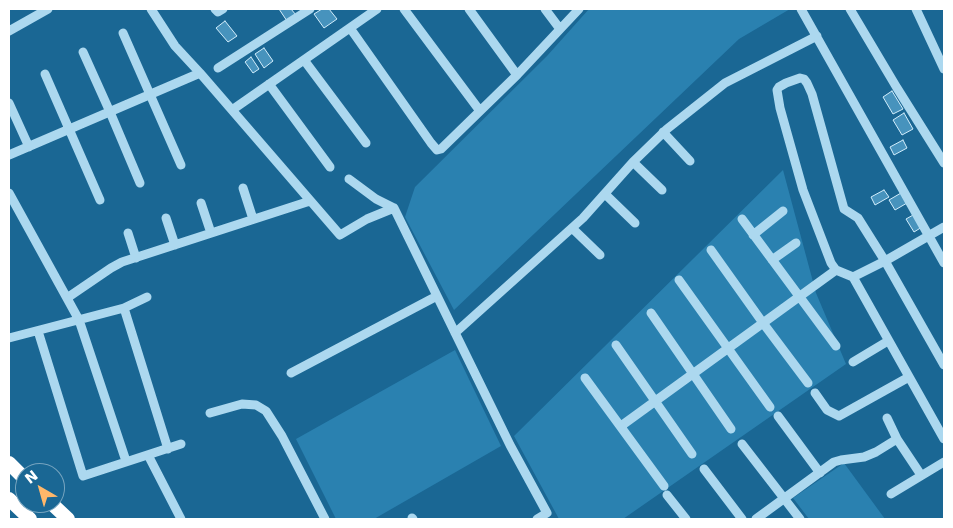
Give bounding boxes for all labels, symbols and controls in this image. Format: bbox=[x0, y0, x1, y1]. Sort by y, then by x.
north arrow bbox=[15, 463, 65, 513]
text: N bbox=[22, 467, 41, 487]

